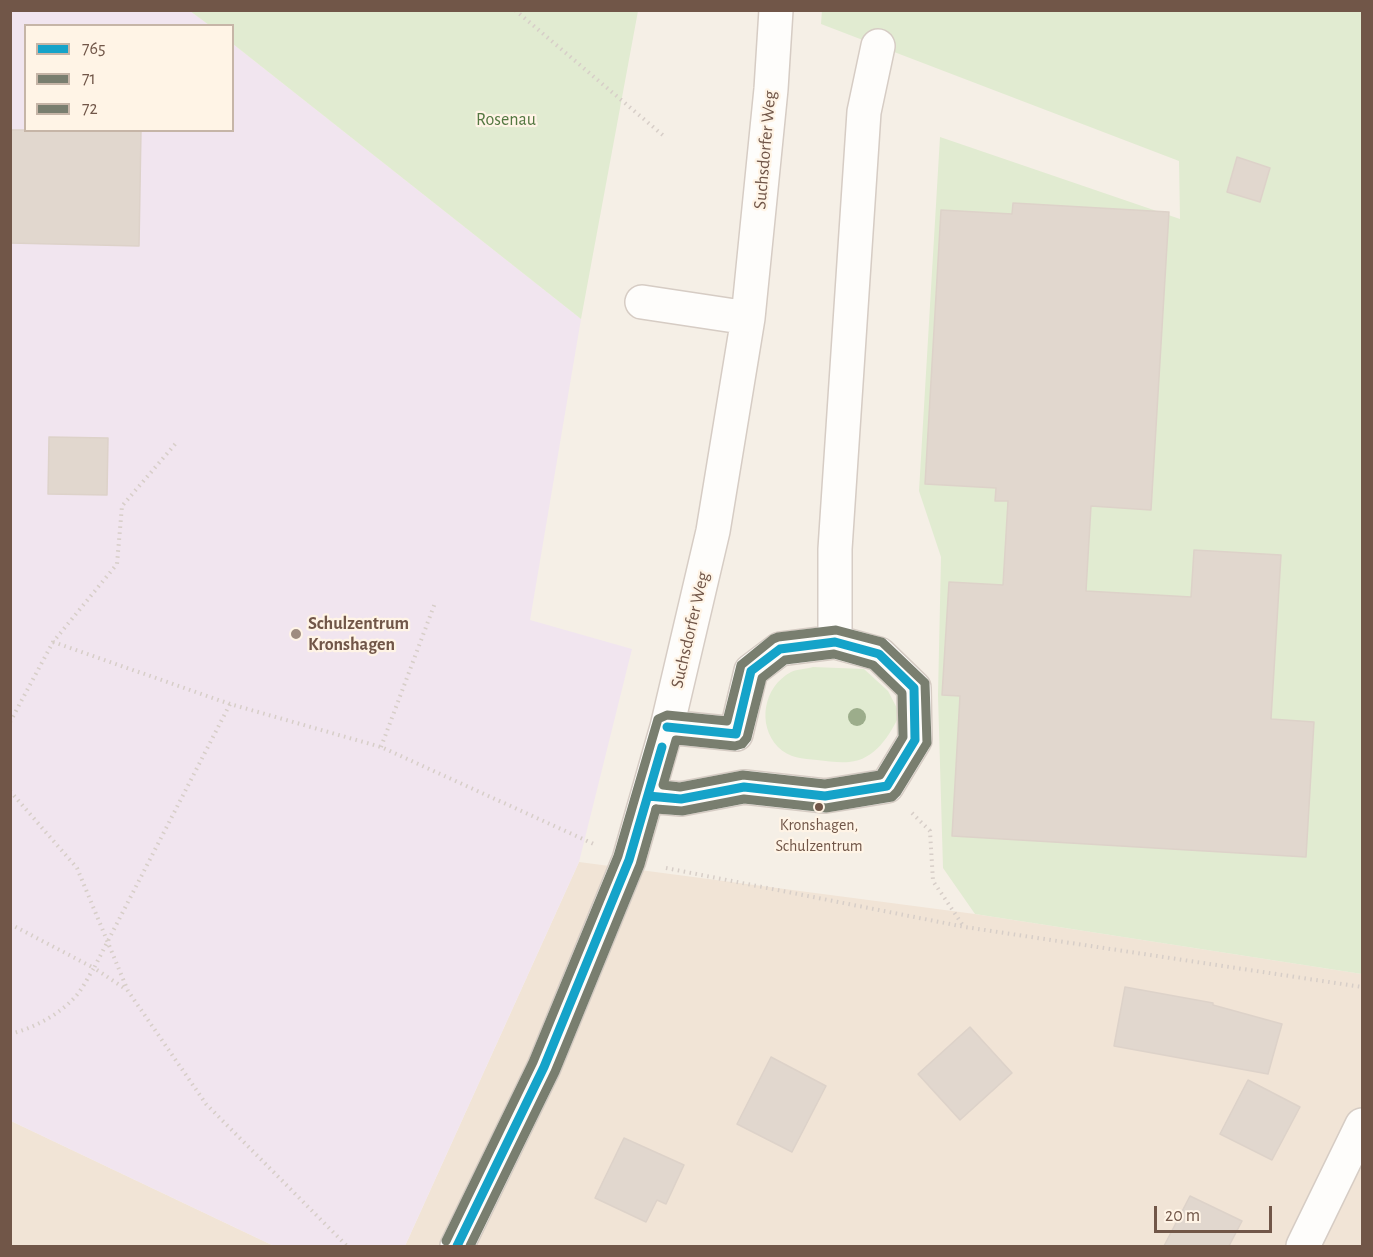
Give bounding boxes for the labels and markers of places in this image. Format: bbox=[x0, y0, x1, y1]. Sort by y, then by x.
place label: Schulzentrum Kronshagen bbox=[308, 613, 409, 656]
marker: Schulzentrum Kronshagen bbox=[289, 627, 303, 641]
marker: Kronshagen, Schulzentrum bbox=[813, 801, 825, 813]
place label: Kronshagen, Schulzentrum bbox=[776, 815, 862, 853]

